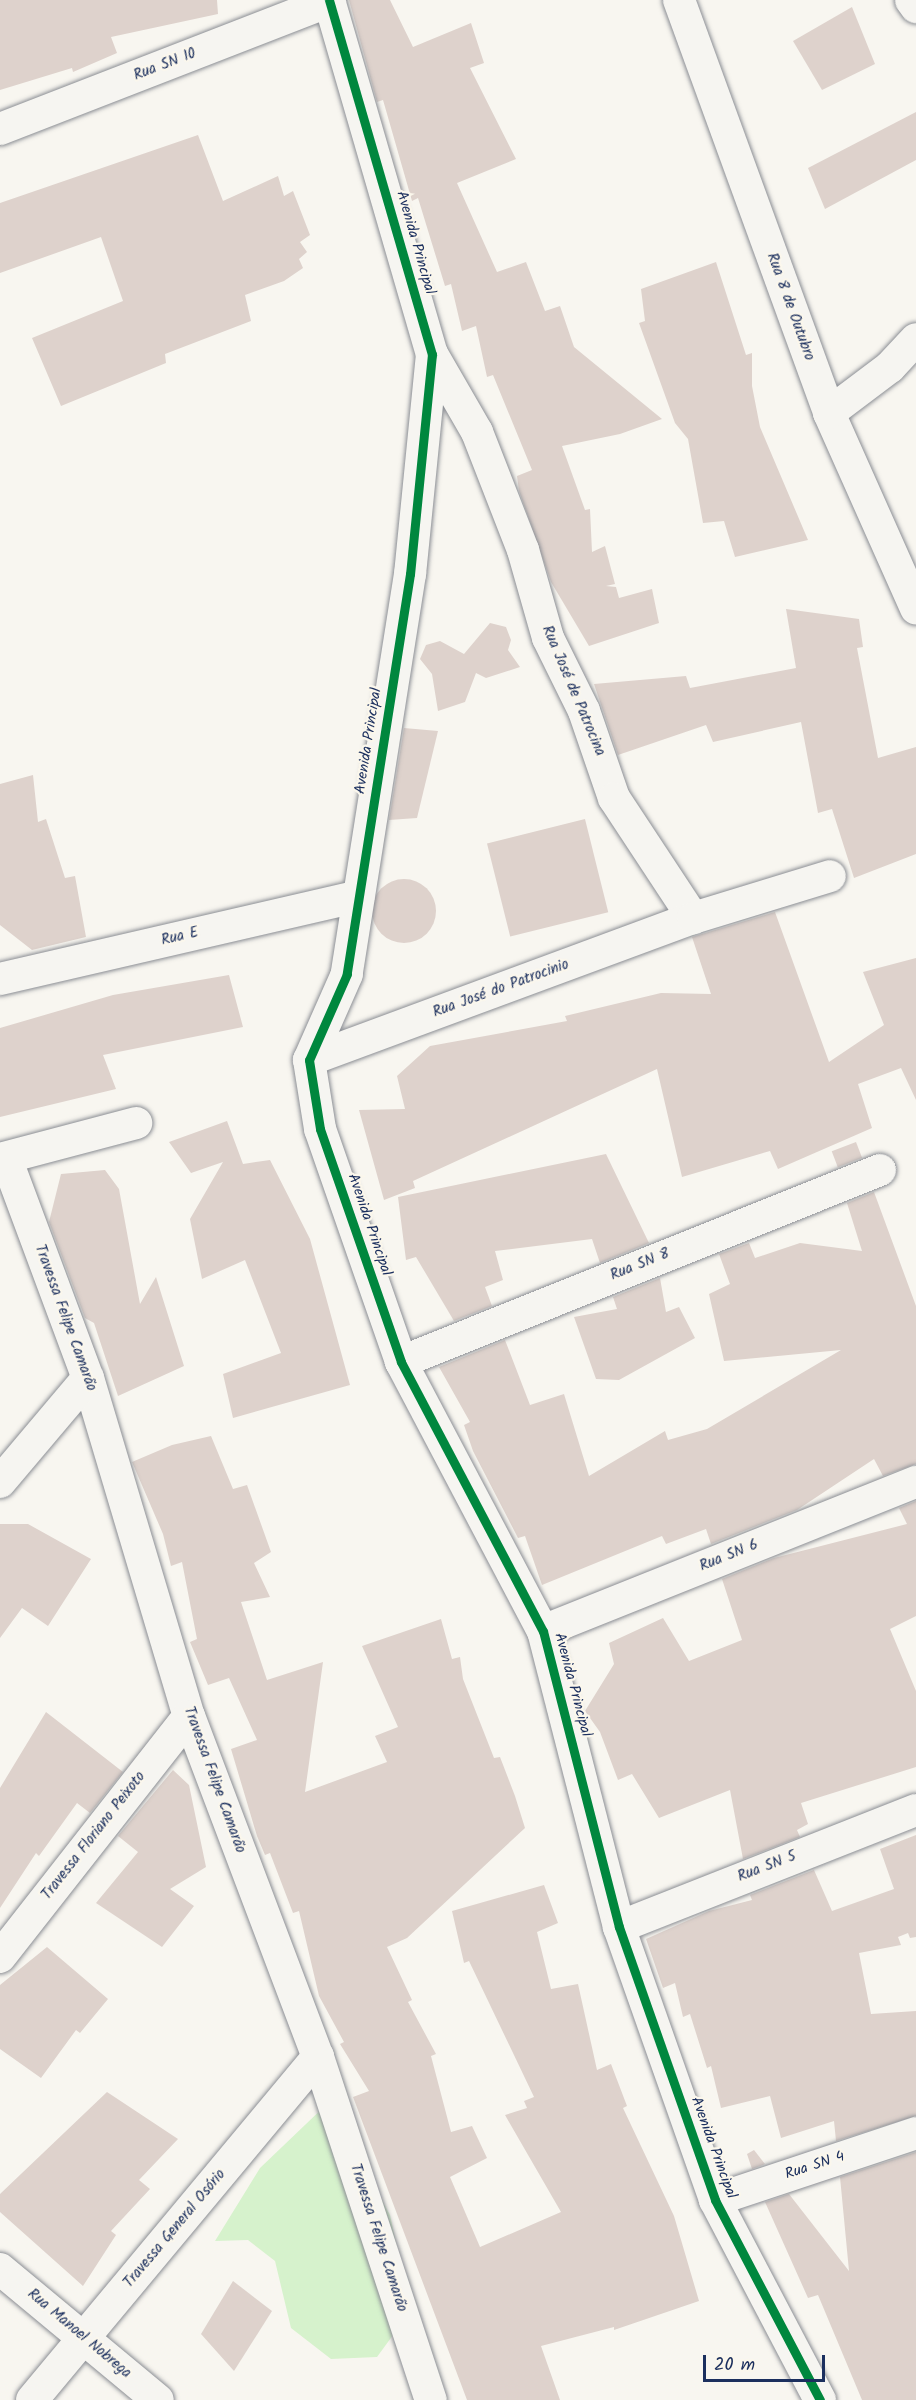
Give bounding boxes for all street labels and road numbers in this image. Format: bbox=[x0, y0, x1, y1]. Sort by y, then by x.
street label: Rua SN 10 bbox=[131, 45, 199, 85]
street label: Avenida Principal bbox=[392, 189, 438, 297]
street label: Rua 8 de Outubro bbox=[762, 251, 818, 363]
street label: Rua José de Patrocina bbox=[537, 623, 609, 759]
street label: Avenida Principal bbox=[352, 687, 386, 795]
street label: Rua E bbox=[160, 924, 200, 950]
street label: Rua José do Patrocinio bbox=[431, 956, 571, 1022]
street label: Avenida Principal bbox=[343, 1171, 395, 1279]
street label: Travessa Felipe Camarão bbox=[30, 1242, 100, 1394]
street label: Rua SN 8 bbox=[608, 1245, 672, 1285]
street label: Rua SN 6 bbox=[697, 1536, 761, 1576]
street label: Avenida Principal bbox=[549, 1631, 595, 1739]
street label: Travessa Felipe Camarão bbox=[179, 1704, 249, 1856]
street label: Travessa Floriano Peixoto bbox=[38, 1768, 150, 1904]
street label: Rua SN 5 bbox=[735, 1848, 799, 1886]
street label: Avenida Principal bbox=[686, 2095, 740, 2201]
street label: Rua SN 4 bbox=[783, 2148, 847, 2184]
street label: Travessa Felipe Camarão bbox=[346, 2162, 410, 2314]
street label: Travessa General Osório bbox=[120, 2166, 230, 2292]
street label: Rua Manoel Nobrega bbox=[23, 2285, 135, 2383]

